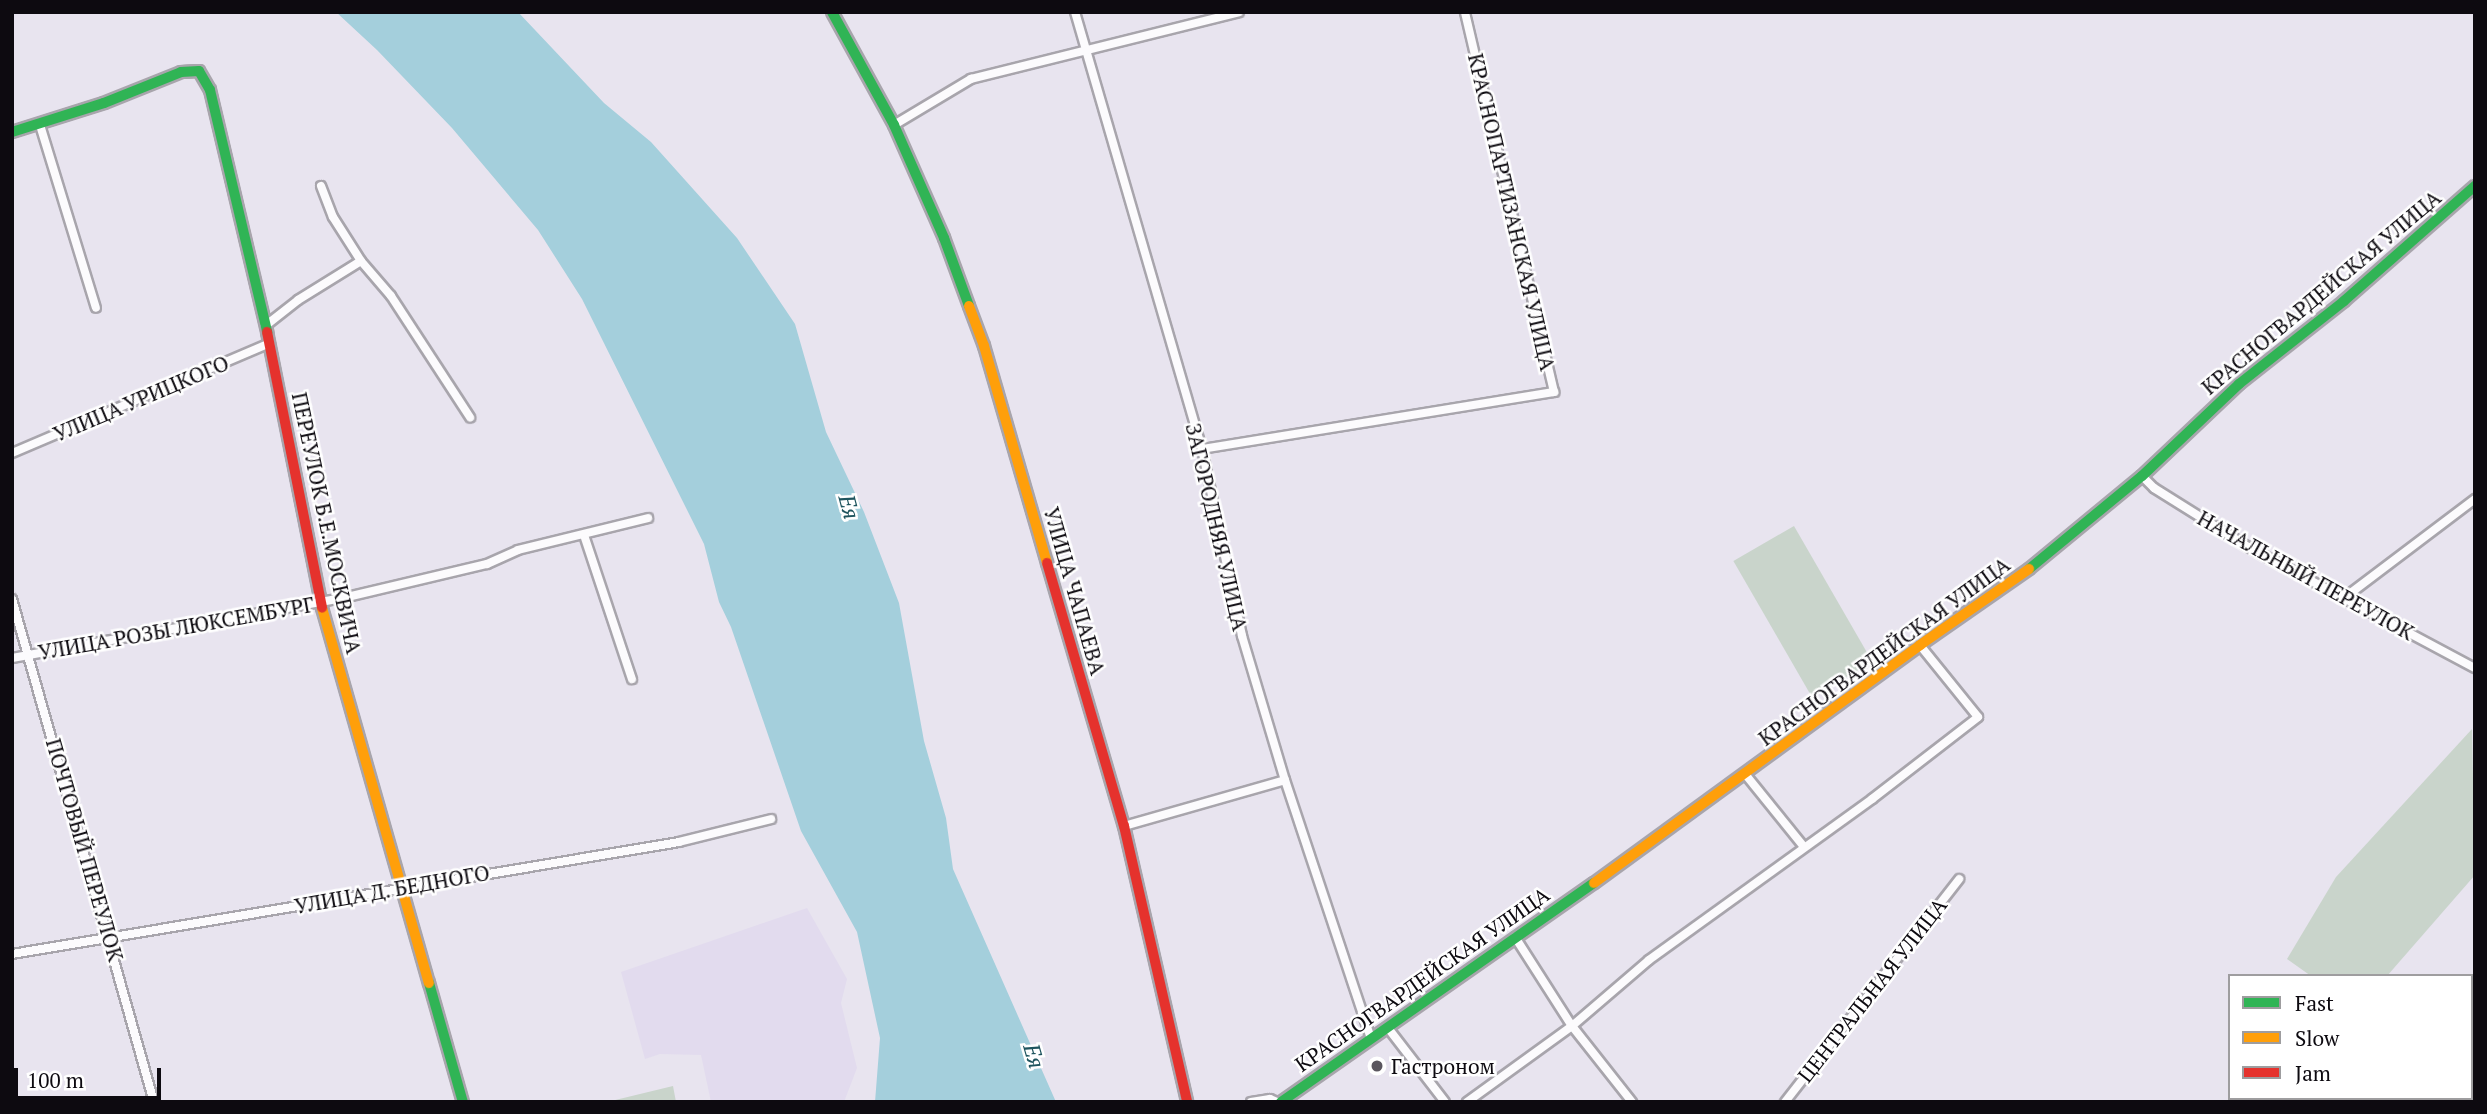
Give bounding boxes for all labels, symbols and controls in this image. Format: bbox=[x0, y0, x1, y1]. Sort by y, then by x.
street label: КРАСНОПАРТИЗАНСКАЯ УЛИЦА bbox=[1463, 51, 1561, 373]
street label: КРАСНОГВАРДЕЙСКАЯ УЛИЦА bbox=[2196, 184, 2446, 400]
street label: УЛИЦА УРИЦКОГО bbox=[49, 349, 233, 447]
street label: ПЕРЕУЛОК Б.Е.МОСКВИЧА bbox=[287, 390, 367, 656]
street label: ЗАГОРОДНЯЯ УЛИЦА bbox=[1181, 420, 1253, 634]
water label: Ея bbox=[832, 491, 866, 523]
street label: УЛИЦА ЧАПАЕВА bbox=[1039, 504, 1111, 678]
street label: НАЧАЛЬНЫЙ ПЕРЕУЛОК bbox=[2193, 505, 2419, 645]
street label: КРАСНОГВАРДЕЙСКАЯ УЛИЦА bbox=[1753, 551, 2015, 751]
street label: УЛИЦА РОЗЫ ЛЮКСЕМБУРГ bbox=[36, 591, 316, 665]
street label: ПОЧТОВЫЙ ПЕРЕУЛОК bbox=[41, 736, 129, 964]
street label: УЛИЦА Д. БЕДНОГО bbox=[292, 859, 492, 919]
street label: КРАСНОГВАРДЕЙСКАЯ УЛИЦА bbox=[1290, 881, 1554, 1077]
street label: ЦЕНТРАЛЬНАЯ УЛИЦА bbox=[1792, 893, 1952, 1087]
legend bbox=[2228, 974, 2473, 1100]
text: Fast bbox=[2295, 989, 2334, 1017]
text: Slow bbox=[2295, 1024, 2339, 1052]
water label: Ея bbox=[1017, 1040, 1051, 1072]
place label: Гастроном bbox=[1391, 1053, 1495, 1079]
scale bar bbox=[18, 1054, 164, 1098]
marker: Гастроном bbox=[1369, 1058, 1385, 1074]
text: Jam bbox=[2295, 1059, 2331, 1087]
text: 100 m bbox=[27, 1066, 84, 1094]

